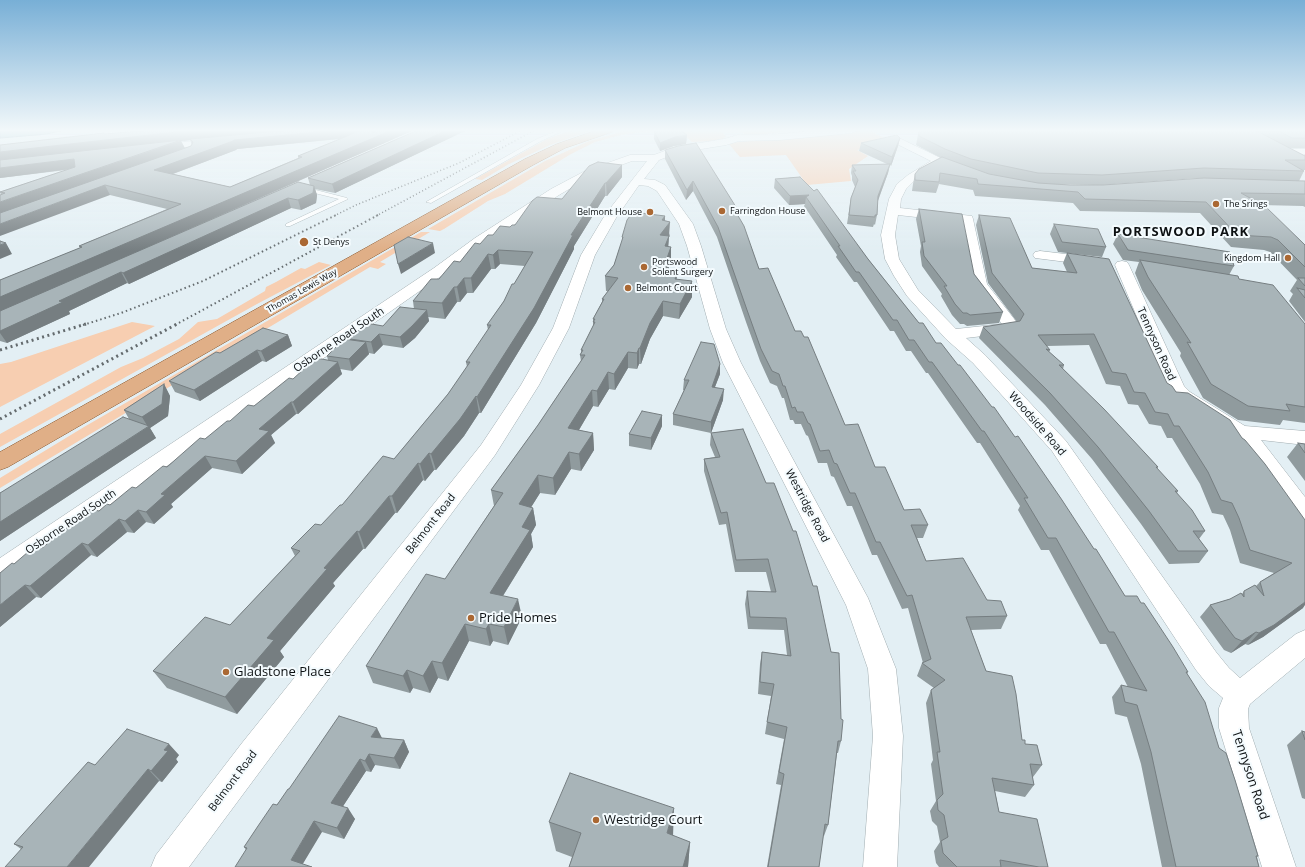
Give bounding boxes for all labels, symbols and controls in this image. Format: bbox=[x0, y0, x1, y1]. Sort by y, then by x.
marker: The Srings bbox=[1211, 199, 1221, 209]
place label: The Srings bbox=[1224, 199, 1267, 209]
marker: Farringdon House bbox=[717, 206, 727, 216]
place label: Farringdon House bbox=[730, 206, 805, 216]
place label: Belmont House bbox=[577, 207, 642, 217]
marker: Belmont House bbox=[645, 207, 655, 217]
district label: PORTSWOOD PARK bbox=[1113, 224, 1249, 240]
marker: St Denys bbox=[298, 236, 310, 248]
place label: St Denys bbox=[313, 237, 349, 247]
place label: Kingdom Hall bbox=[1224, 253, 1280, 263]
marker: Kingdom Hall bbox=[1283, 253, 1293, 263]
place label: Portswood Solent Surgery bbox=[652, 257, 713, 278]
marker: Portswood Solent Surgery bbox=[639, 262, 649, 272]
street label: Thomas Lewis Way bbox=[265, 266, 339, 316]
marker: Belmont Court bbox=[623, 283, 633, 293]
place label: Belmont Court bbox=[636, 283, 697, 293]
street label: Osborne Road South bbox=[291, 305, 387, 375]
street label: Tennyson Road bbox=[1134, 305, 1178, 383]
street label: Woodside Road bbox=[1006, 389, 1068, 459]
street label: Westridge Road bbox=[782, 467, 832, 545]
street label: Osborne Road South bbox=[23, 487, 119, 557]
street label: Belmont Road bbox=[403, 491, 459, 557]
place label: Pride Homes bbox=[479, 610, 557, 626]
marker: Pride Homes bbox=[466, 613, 476, 623]
place label: Gladstone Place bbox=[234, 664, 331, 680]
marker: Gladstone Place bbox=[221, 667, 231, 677]
street label: Tennyson Road bbox=[1228, 728, 1272, 822]
street label: Belmont Road bbox=[206, 748, 260, 814]
place label: Westridge Court bbox=[604, 812, 702, 828]
marker: Westridge Court bbox=[591, 815, 601, 825]

